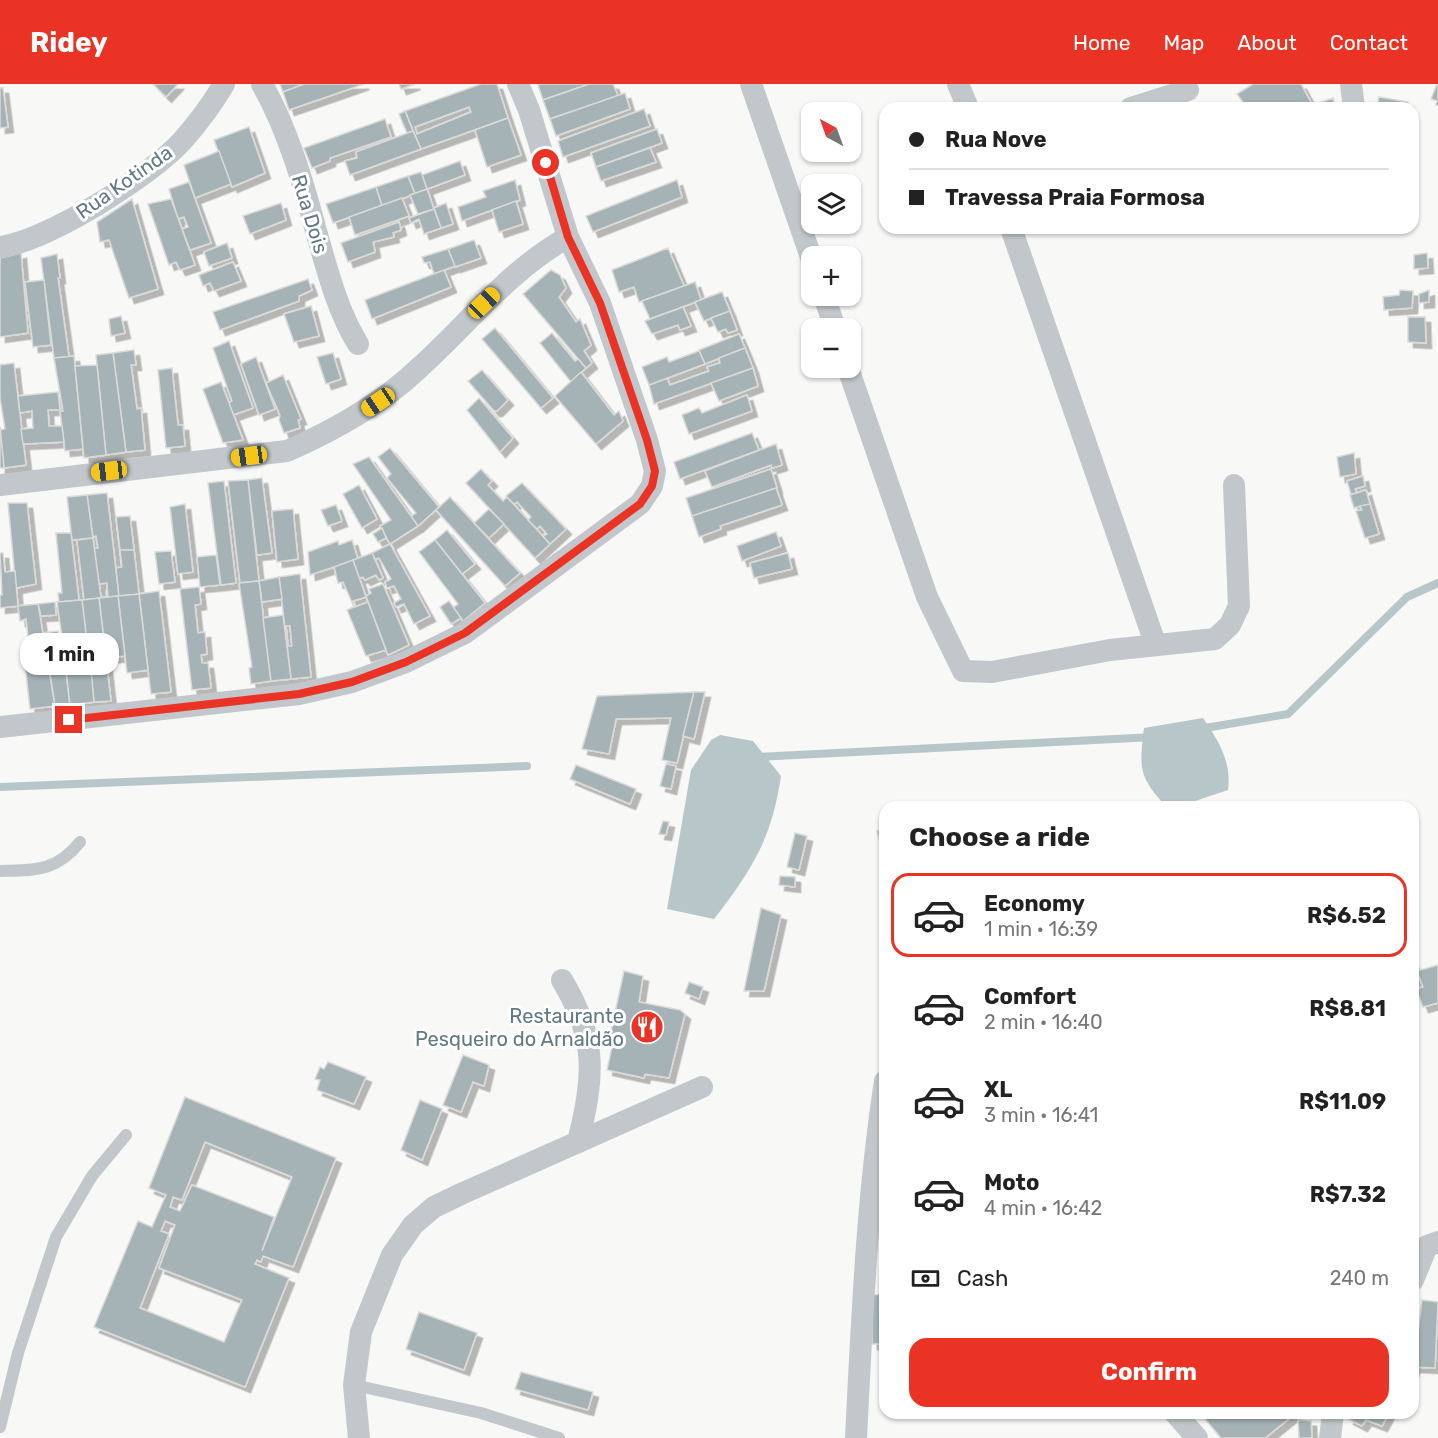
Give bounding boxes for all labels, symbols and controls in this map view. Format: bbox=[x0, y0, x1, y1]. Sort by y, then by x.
text: Ridey bbox=[30, 26, 108, 59]
text: Home bbox=[1073, 30, 1130, 55]
text: Map bbox=[1163, 30, 1204, 55]
text: About bbox=[1237, 30, 1297, 55]
text: Contact bbox=[1330, 30, 1408, 55]
north arrow bbox=[801, 102, 861, 162]
map controls bbox=[801, 102, 861, 378]
text: Rua Nove bbox=[945, 126, 1047, 153]
street label: Rua Kotinda bbox=[71, 140, 177, 224]
route start bbox=[532, 149, 559, 176]
street label: Rua Dois bbox=[287, 172, 333, 256]
button: layers bbox=[801, 174, 861, 234]
text: Travessa Praia Formosa bbox=[945, 184, 1205, 211]
button: + bbox=[801, 246, 861, 306]
car bbox=[465, 284, 503, 322]
button: − bbox=[801, 318, 861, 378]
car bbox=[358, 384, 398, 420]
car bbox=[230, 445, 268, 467]
car bbox=[90, 460, 128, 482]
callout: 1 min bbox=[20, 633, 118, 675]
text: 1 min bbox=[44, 642, 95, 666]
route end bbox=[55, 706, 82, 733]
text: Choose a ride bbox=[909, 821, 1090, 853]
icon: car bbox=[912, 888, 966, 942]
text: Economy bbox=[984, 890, 1085, 917]
text: R$6.52 bbox=[1307, 902, 1386, 929]
text: 1 min · 16:39 bbox=[984, 917, 1098, 941]
icon: car bbox=[912, 981, 966, 1035]
text: Comfort bbox=[984, 983, 1076, 1010]
text: R$8.81 bbox=[1309, 995, 1386, 1022]
place label: Restaurante Pesqueiro do Arnaldão bbox=[415, 1004, 624, 1051]
restaurant icon: Restaurante Pesqueiro do Arnaldão bbox=[629, 1009, 665, 1045]
text: 2 min · 16:40 bbox=[984, 1010, 1103, 1034]
icon: car bbox=[912, 1074, 966, 1128]
text: XL bbox=[984, 1076, 1012, 1103]
text: R$11.09 bbox=[1299, 1088, 1386, 1115]
text: 3 min · 16:41 bbox=[984, 1103, 1098, 1127]
icon: car bbox=[912, 1167, 966, 1221]
text: Moto bbox=[984, 1169, 1039, 1196]
text: R$7.32 bbox=[1310, 1181, 1386, 1208]
text: 4 min · 16:42 bbox=[984, 1196, 1102, 1220]
icon: cash bbox=[909, 1262, 942, 1295]
text: Cash bbox=[957, 1265, 1008, 1292]
text: 240 m bbox=[1330, 1266, 1389, 1290]
button: Confirm bbox=[909, 1338, 1389, 1407]

